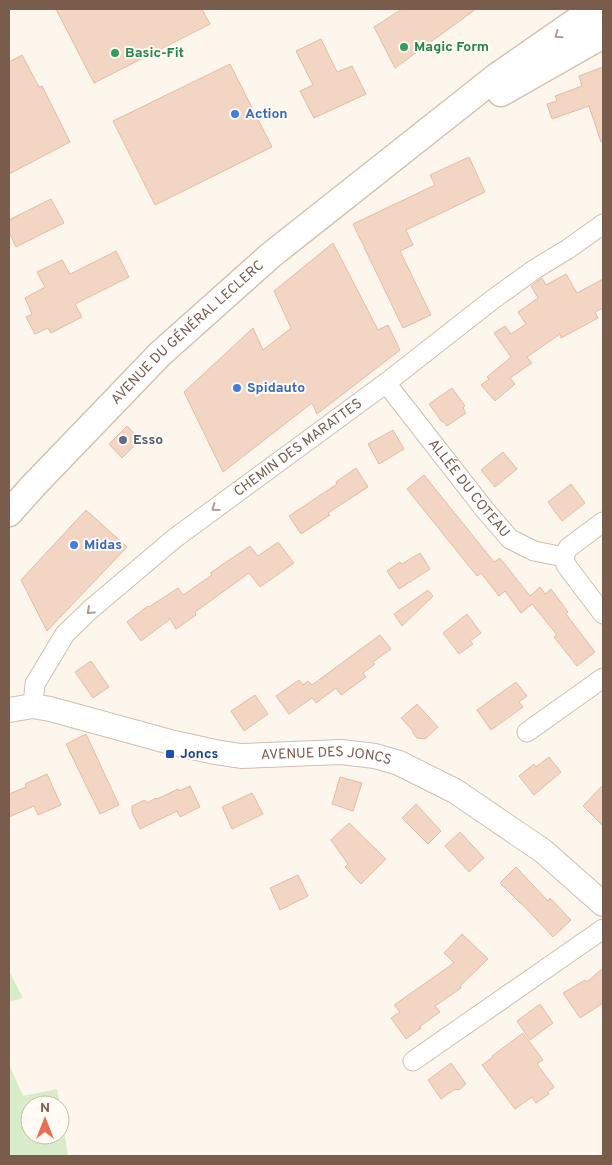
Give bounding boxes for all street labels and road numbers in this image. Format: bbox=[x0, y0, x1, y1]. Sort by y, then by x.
street label: AVENUE DU GÉNÉRAL LECLERC bbox=[107, 257, 267, 408]
street label: CHEMIN DES MARATTES bbox=[230, 395, 365, 500]
street label: ALLÉE DU COTEAU bbox=[424, 436, 513, 541]
street label: AVENUE DES JONCS bbox=[261, 743, 394, 769]

